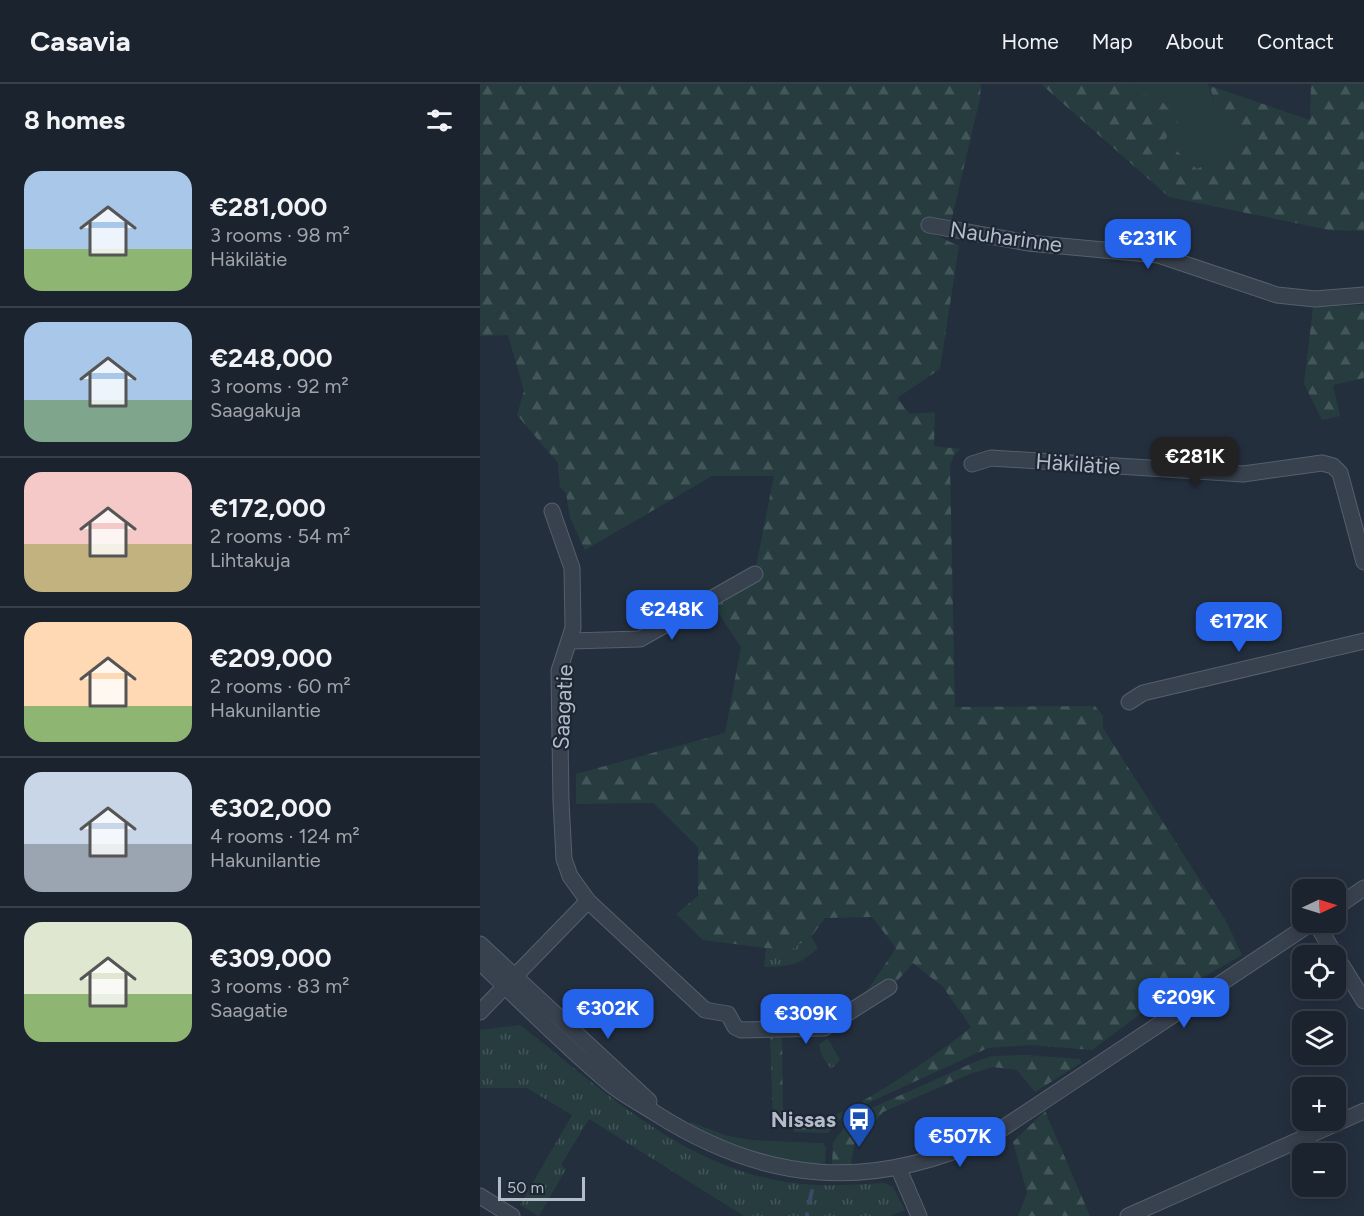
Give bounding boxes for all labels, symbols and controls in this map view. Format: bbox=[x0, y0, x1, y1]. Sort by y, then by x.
text: Casavia bbox=[30, 24, 131, 58]
text: Home bbox=[1002, 29, 1059, 54]
text: Map bbox=[1092, 29, 1133, 54]
text: About bbox=[1166, 29, 1224, 54]
text: Contact bbox=[1257, 29, 1334, 54]
text: 8 homes bbox=[24, 104, 125, 136]
icon: filters bbox=[423, 104, 456, 137]
text: €281,000 bbox=[210, 191, 327, 223]
icon: home bbox=[72, 195, 144, 267]
street label: Nauharinne bbox=[948, 216, 1064, 258]
pin: €231K bbox=[1106, 219, 1190, 270]
text: 3 rooms · 98 m² bbox=[210, 223, 350, 247]
text: €231K bbox=[1119, 226, 1177, 250]
text: Häkilätie bbox=[210, 247, 287, 271]
text: €248,000 bbox=[210, 342, 333, 374]
icon: home bbox=[72, 346, 144, 418]
text: 3 rooms · 92 m² bbox=[210, 374, 349, 398]
text: Saagakuja bbox=[210, 398, 301, 422]
pin: €281K bbox=[1153, 437, 1237, 488]
text: €281K bbox=[1165, 444, 1225, 468]
street label: Häkilätie bbox=[1035, 448, 1121, 480]
text: €172,000 bbox=[210, 492, 326, 524]
icon: home bbox=[72, 496, 144, 568]
text: 2 rooms · 54 m² bbox=[210, 524, 350, 548]
text: Lihtakuja bbox=[210, 548, 290, 572]
pin: €248K bbox=[630, 590, 714, 641]
text: €248K bbox=[640, 597, 704, 621]
pin: €172K bbox=[1197, 602, 1281, 653]
text: €172K bbox=[1210, 609, 1268, 633]
text: €209,000 bbox=[210, 642, 332, 674]
icon: home bbox=[72, 646, 144, 718]
street label: Saagatie bbox=[547, 664, 579, 750]
text: 2 rooms · 60 m² bbox=[210, 674, 351, 698]
text: Hakunilantie bbox=[210, 698, 321, 722]
text: €302,000 bbox=[210, 792, 332, 824]
icon: home bbox=[72, 796, 144, 868]
text: 4 rooms · 124 m² bbox=[210, 824, 360, 848]
text: Hakunilantie bbox=[210, 848, 321, 872]
north arrow bbox=[1292, 879, 1346, 933]
map controls bbox=[1292, 879, 1346, 1197]
text: €309,000 bbox=[210, 942, 332, 974]
button: locate bbox=[1292, 945, 1346, 999]
icon: home bbox=[72, 946, 144, 1018]
text: 3 rooms · 83 m² bbox=[210, 974, 349, 998]
pin: €209K bbox=[1142, 978, 1226, 1029]
text: €209K bbox=[1152, 985, 1216, 1009]
pin: €302K bbox=[566, 989, 650, 1040]
pin: €309K bbox=[764, 994, 848, 1045]
text: €302K bbox=[577, 996, 639, 1020]
text: Saagatie bbox=[210, 998, 288, 1022]
text: €309K bbox=[775, 1001, 837, 1025]
button: layers bbox=[1292, 1011, 1346, 1065]
button: + bbox=[1292, 1077, 1346, 1131]
bus stop icon: Nissas bbox=[841, 1101, 877, 1148]
place label: Nissas bbox=[771, 1106, 836, 1133]
pin: €507K bbox=[918, 1117, 1002, 1168]
text: €507K bbox=[929, 1124, 991, 1148]
button: − bbox=[1292, 1143, 1346, 1197]
scale bar bbox=[498, 1174, 585, 1202]
text: 50 m bbox=[507, 1178, 544, 1197]

